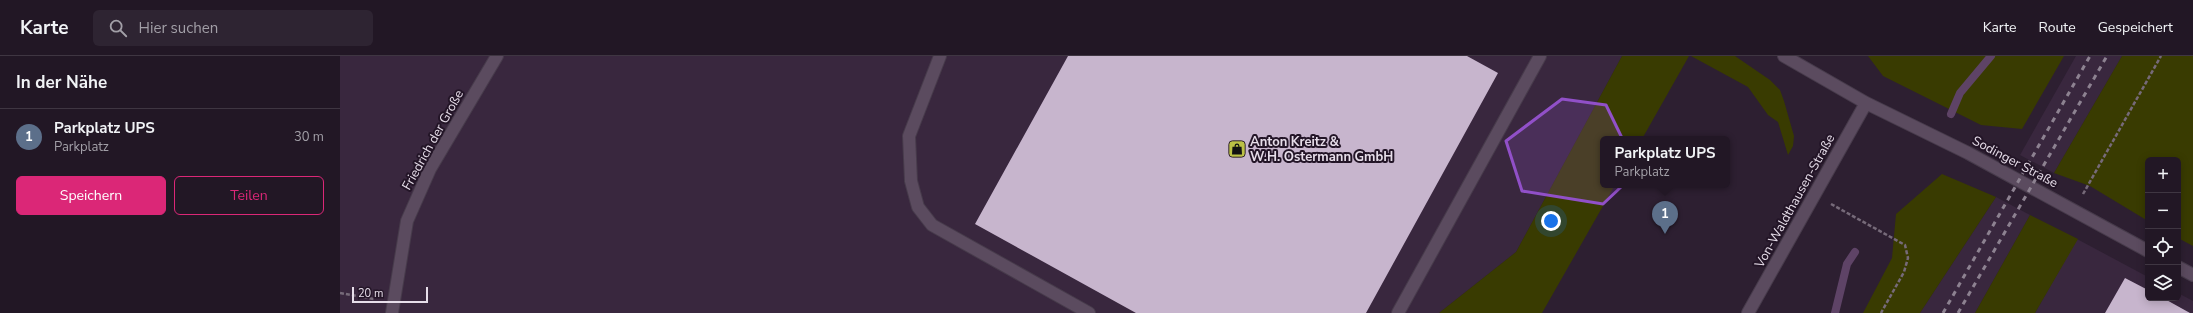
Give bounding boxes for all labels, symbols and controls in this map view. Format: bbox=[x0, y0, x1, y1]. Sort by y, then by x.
search box bbox=[93, 10, 373, 46]
text: Karte bbox=[20, 15, 69, 41]
icon: search bbox=[107, 17, 129, 39]
text: Hier suchen bbox=[139, 18, 218, 38]
text: Karte bbox=[1983, 18, 2017, 37]
text: Route bbox=[2039, 18, 2076, 37]
text: Gespeichert bbox=[2098, 18, 2173, 37]
text: In der Nähe bbox=[16, 71, 107, 94]
street label: Friedrich der Große bbox=[398, 86, 468, 193]
text: Parkplatz UPS bbox=[54, 118, 155, 138]
text: 1 bbox=[25, 128, 33, 146]
text: 30 m bbox=[294, 128, 324, 146]
street label: Von-Waldthausen-Straße bbox=[1750, 131, 1839, 272]
street label: Sodinger Straße bbox=[1969, 132, 2061, 192]
place label: Anton Kreitz & W.H. Ostermann GmbH bbox=[1250, 133, 1393, 166]
popup bbox=[1600, 136, 1730, 188]
text: Parkplatz bbox=[54, 138, 109, 156]
shop icon: Anton Kreitz & W.H. Ostermann GmbH bbox=[1227, 139, 1247, 159]
text: Parkplatz UPS bbox=[1615, 143, 1715, 163]
map controls bbox=[2145, 157, 2181, 301]
button: + bbox=[2145, 157, 2181, 193]
text: Parkplatz bbox=[1615, 163, 1669, 181]
button: Speichern bbox=[16, 176, 166, 215]
button: Teilen bbox=[174, 176, 324, 215]
button: − bbox=[2145, 193, 2181, 229]
pin: 1 bbox=[1652, 201, 1678, 234]
your location bbox=[1541, 211, 1561, 231]
button: locate bbox=[2145, 229, 2181, 265]
button: layers bbox=[2145, 265, 2181, 301]
scale bar bbox=[352, 285, 428, 304]
text: 20 m bbox=[358, 286, 383, 301]

